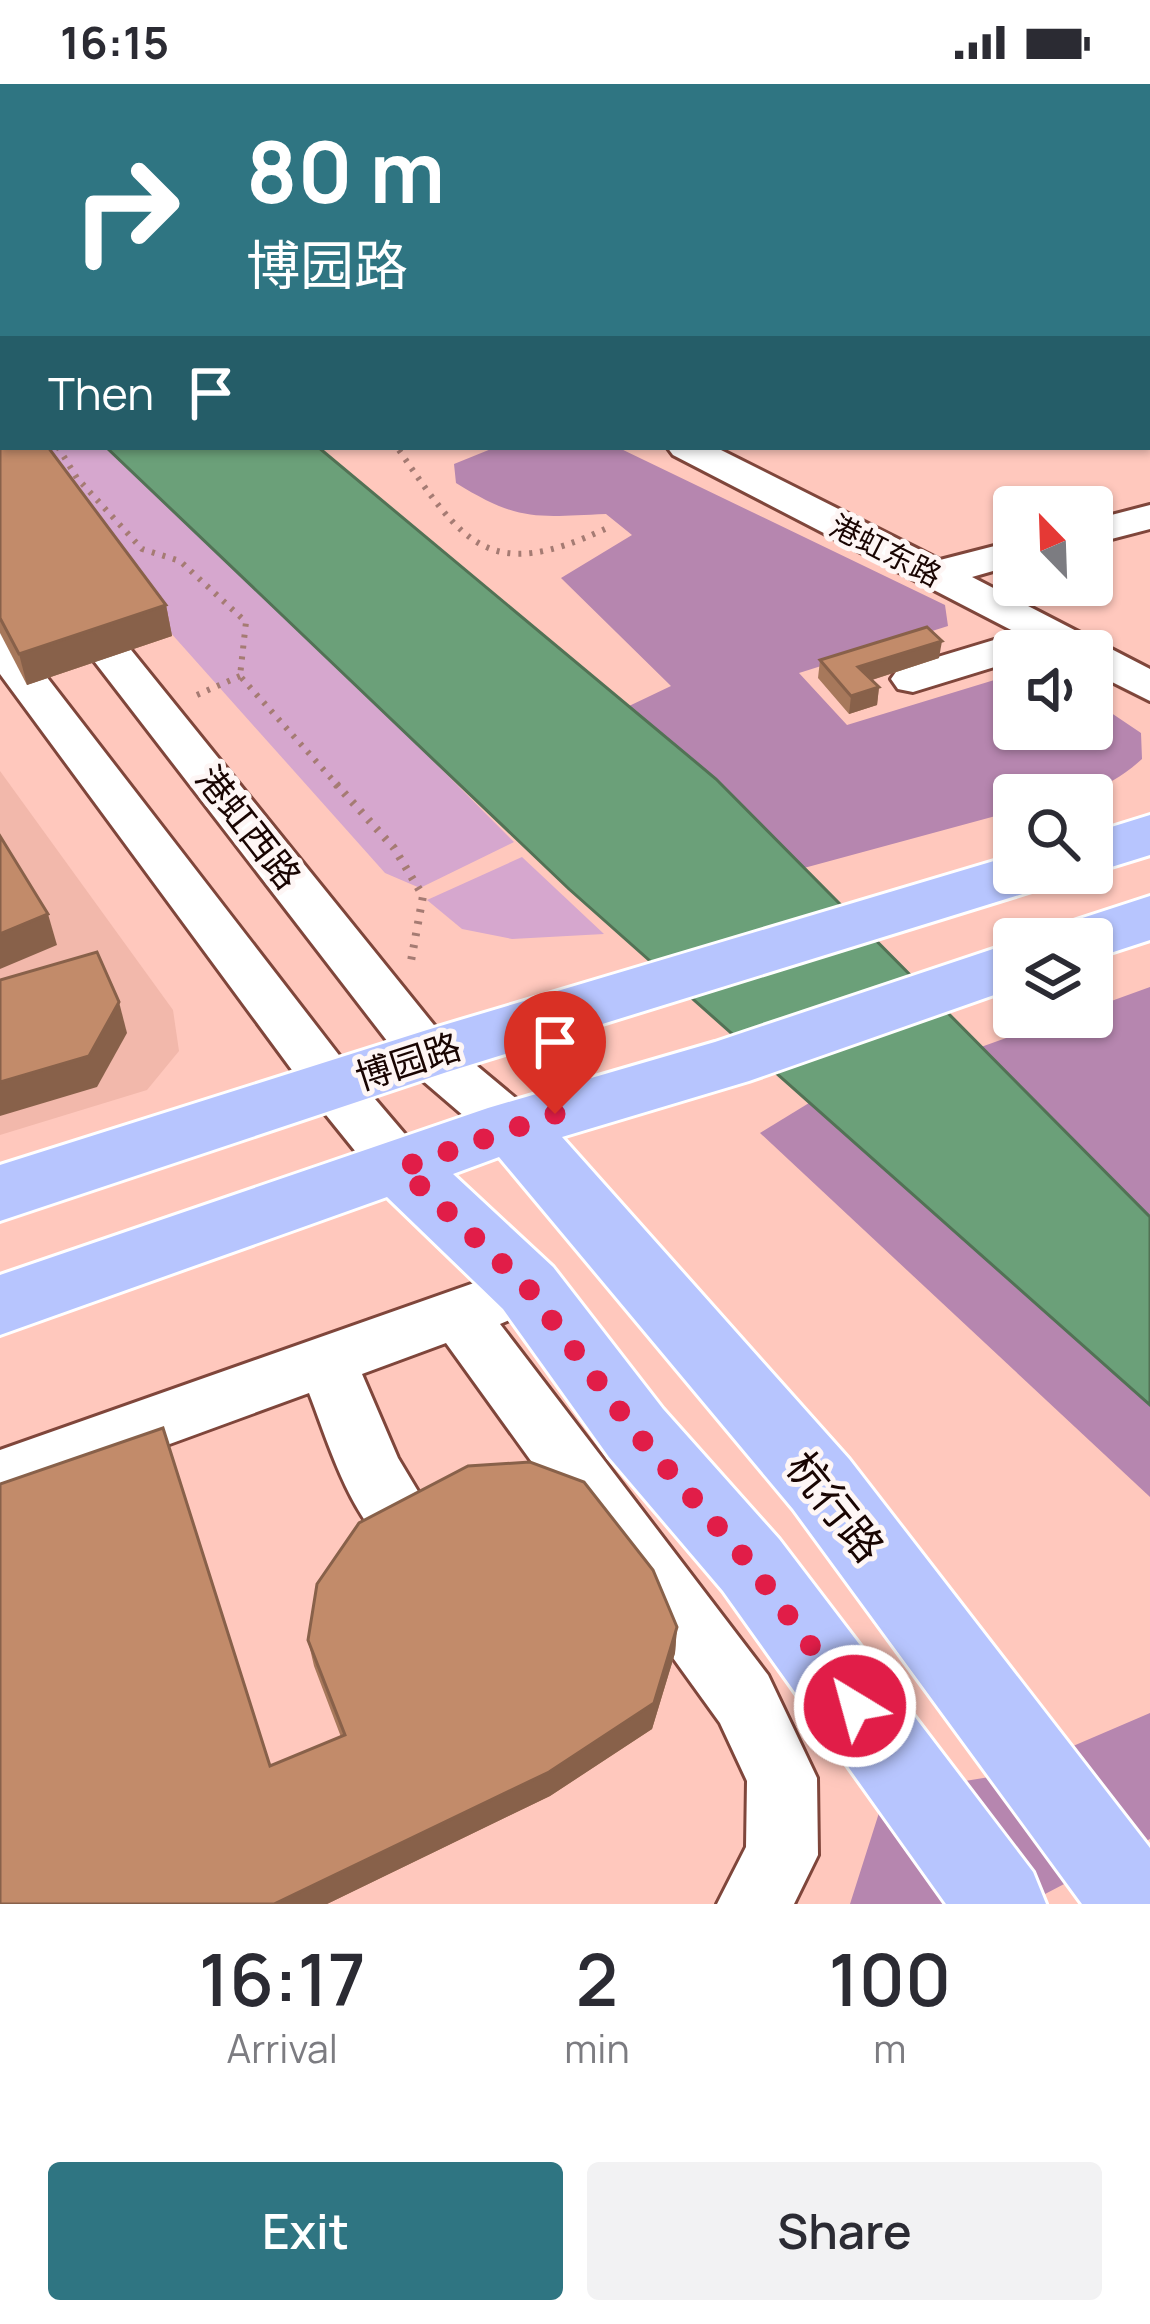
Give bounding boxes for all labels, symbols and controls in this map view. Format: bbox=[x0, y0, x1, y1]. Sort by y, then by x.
text: 16:15 bbox=[60, 11, 169, 73]
text: 80 m bbox=[246, 113, 445, 228]
icon: right bbox=[48, 132, 204, 288]
text: 博园路 bbox=[246, 227, 408, 301]
icon: arrive bbox=[178, 360, 244, 426]
text: Then bbox=[48, 362, 154, 424]
north arrow bbox=[993, 486, 1113, 606]
map controls bbox=[993, 486, 1113, 1038]
street label: 港虹东路 bbox=[823, 504, 949, 596]
button: sound bbox=[993, 630, 1113, 750]
street label: 港虹西路 bbox=[185, 755, 313, 899]
button: search bbox=[993, 774, 1113, 894]
button: layers bbox=[993, 918, 1113, 1038]
pin bbox=[504, 991, 606, 1114]
icon: arrive bbox=[522, 1009, 588, 1075]
street label: 博园路 bbox=[349, 1021, 467, 1101]
street label: 杭行路 bbox=[774, 1439, 898, 1573]
position arrow bbox=[792, 1643, 918, 1769]
text: 16:17 bbox=[199, 1929, 366, 2028]
text: 2 bbox=[576, 1929, 618, 2028]
text: 100 bbox=[828, 1929, 951, 2028]
text: Arrival bbox=[226, 2021, 338, 2075]
text: min bbox=[564, 2021, 630, 2075]
text: m bbox=[873, 2021, 906, 2075]
button: Exit bbox=[48, 2162, 563, 2300]
button: Share bbox=[587, 2162, 1102, 2300]

